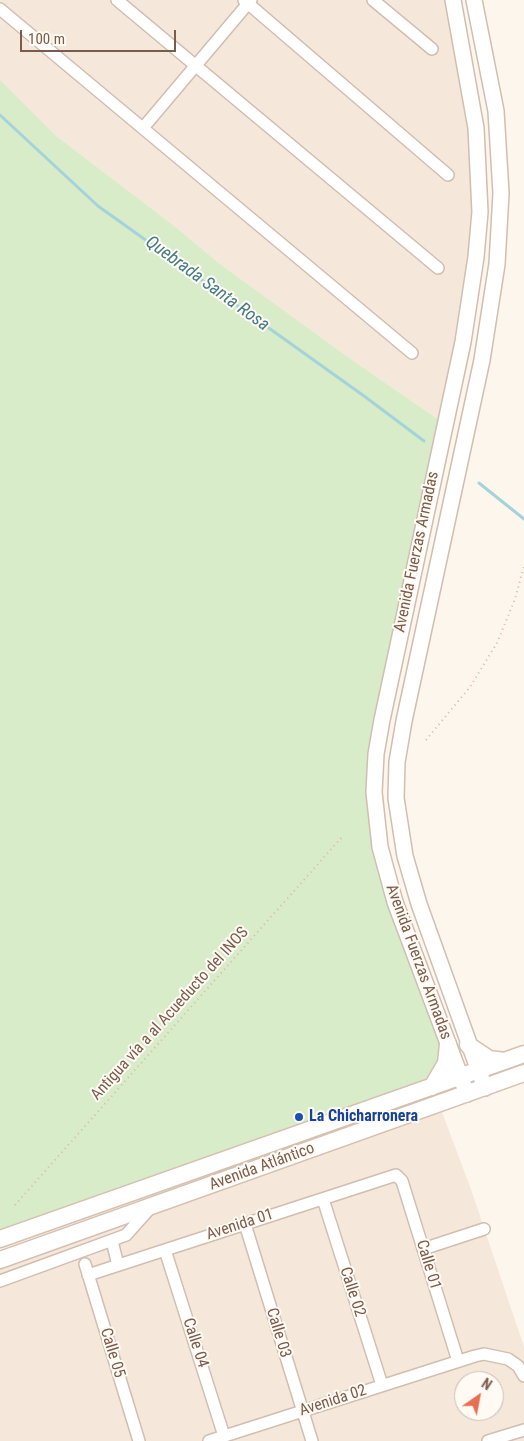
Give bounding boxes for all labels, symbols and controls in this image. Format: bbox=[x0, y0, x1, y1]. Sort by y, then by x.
scale bar bbox=[22, 20, 179, 52]
text: 100 m bbox=[28, 30, 65, 48]
water label: Quebrada Santa Rosa bbox=[141, 232, 273, 336]
street label: Avenida Fuerzas Armadas bbox=[391, 470, 443, 634]
street label: Avenida Fuerzas Armadas bbox=[381, 882, 455, 1042]
street label: Antigua vía a al Acueducto del INOS bbox=[87, 923, 253, 1105]
place label: La Chicharronera bbox=[309, 1107, 418, 1127]
marker: La Chicharronera bbox=[293, 1111, 305, 1123]
street label: Avenida Atlántico bbox=[207, 1139, 317, 1195]
street label: Avenida 01 bbox=[204, 1205, 276, 1245]
street label: Calle 01 bbox=[411, 1238, 445, 1292]
street label: Calle 02 bbox=[335, 1265, 369, 1319]
street label: Calle 03 bbox=[261, 1306, 295, 1360]
street label: Calle 04 bbox=[178, 1316, 212, 1370]
street label: Calle 05 bbox=[95, 1326, 129, 1380]
north arrow bbox=[454, 1371, 504, 1421]
text: N bbox=[479, 1375, 495, 1393]
street label: Avenida 02 bbox=[297, 1381, 369, 1421]

